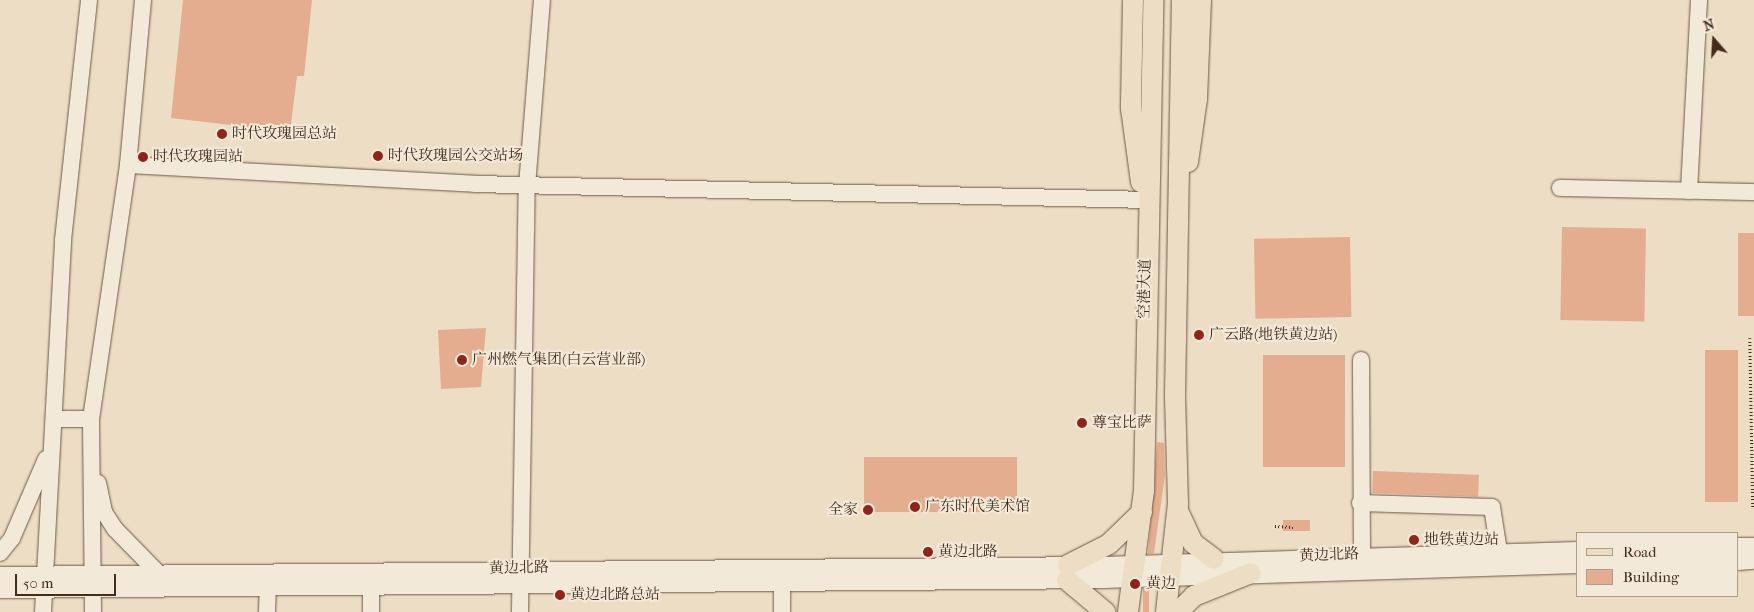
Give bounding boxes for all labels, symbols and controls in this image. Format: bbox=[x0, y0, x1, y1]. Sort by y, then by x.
north arrow bbox=[1689, 15, 1739, 65]
text: N bbox=[1701, 16, 1717, 35]
place label: 时代玫瑰园总站 bbox=[232, 125, 337, 143]
marker: 时代玫瑰园总站 bbox=[216, 128, 228, 140]
place label: 时代玫瑰园公交站场 bbox=[388, 147, 523, 165]
place label: 时代玫瑰园站 bbox=[153, 148, 243, 166]
marker: 时代玫瑰园公交站场 bbox=[372, 150, 384, 162]
marker: 时代玫瑰园站 bbox=[137, 151, 149, 163]
street label: 空港大道 bbox=[1135, 259, 1155, 319]
place label: 广云路(地铁黄边站) bbox=[1209, 326, 1337, 344]
marker: 广云路(地铁黄边站) bbox=[1193, 329, 1205, 341]
place label: 广州燃气集团(白云营业部) bbox=[472, 351, 645, 369]
marker: 广州燃气集团(白云营业部) bbox=[456, 354, 468, 366]
place label: 尊宝比萨 bbox=[1092, 414, 1152, 432]
marker: 尊宝比萨 bbox=[1076, 417, 1088, 429]
place label: 广东时代美术馆 bbox=[925, 498, 1030, 516]
place label: 全家 bbox=[828, 501, 858, 519]
marker: 广东时代美术馆 bbox=[909, 501, 921, 513]
marker: 全家 bbox=[862, 504, 874, 516]
place label: 地铁黄边站 bbox=[1424, 531, 1499, 549]
legend bbox=[1576, 532, 1739, 597]
marker: 地铁黄边站 bbox=[1408, 534, 1420, 546]
place label: 黄边北路 bbox=[938, 543, 998, 561]
text: Road bbox=[1623, 543, 1656, 561]
street label: 黄边北路 bbox=[1299, 545, 1359, 565]
marker: 黄边北路 bbox=[922, 546, 934, 558]
street label: 黄边北路 bbox=[489, 558, 549, 578]
scale bar bbox=[18, 564, 119, 596]
text: Building bbox=[1623, 568, 1679, 586]
text: 50 m bbox=[23, 574, 53, 592]
place label: 黄边 bbox=[1146, 575, 1176, 593]
marker: 黄边 bbox=[1128, 577, 1142, 591]
place label: 黄边北路总站 bbox=[570, 586, 660, 604]
marker: 黄边北路总站 bbox=[554, 589, 566, 601]

